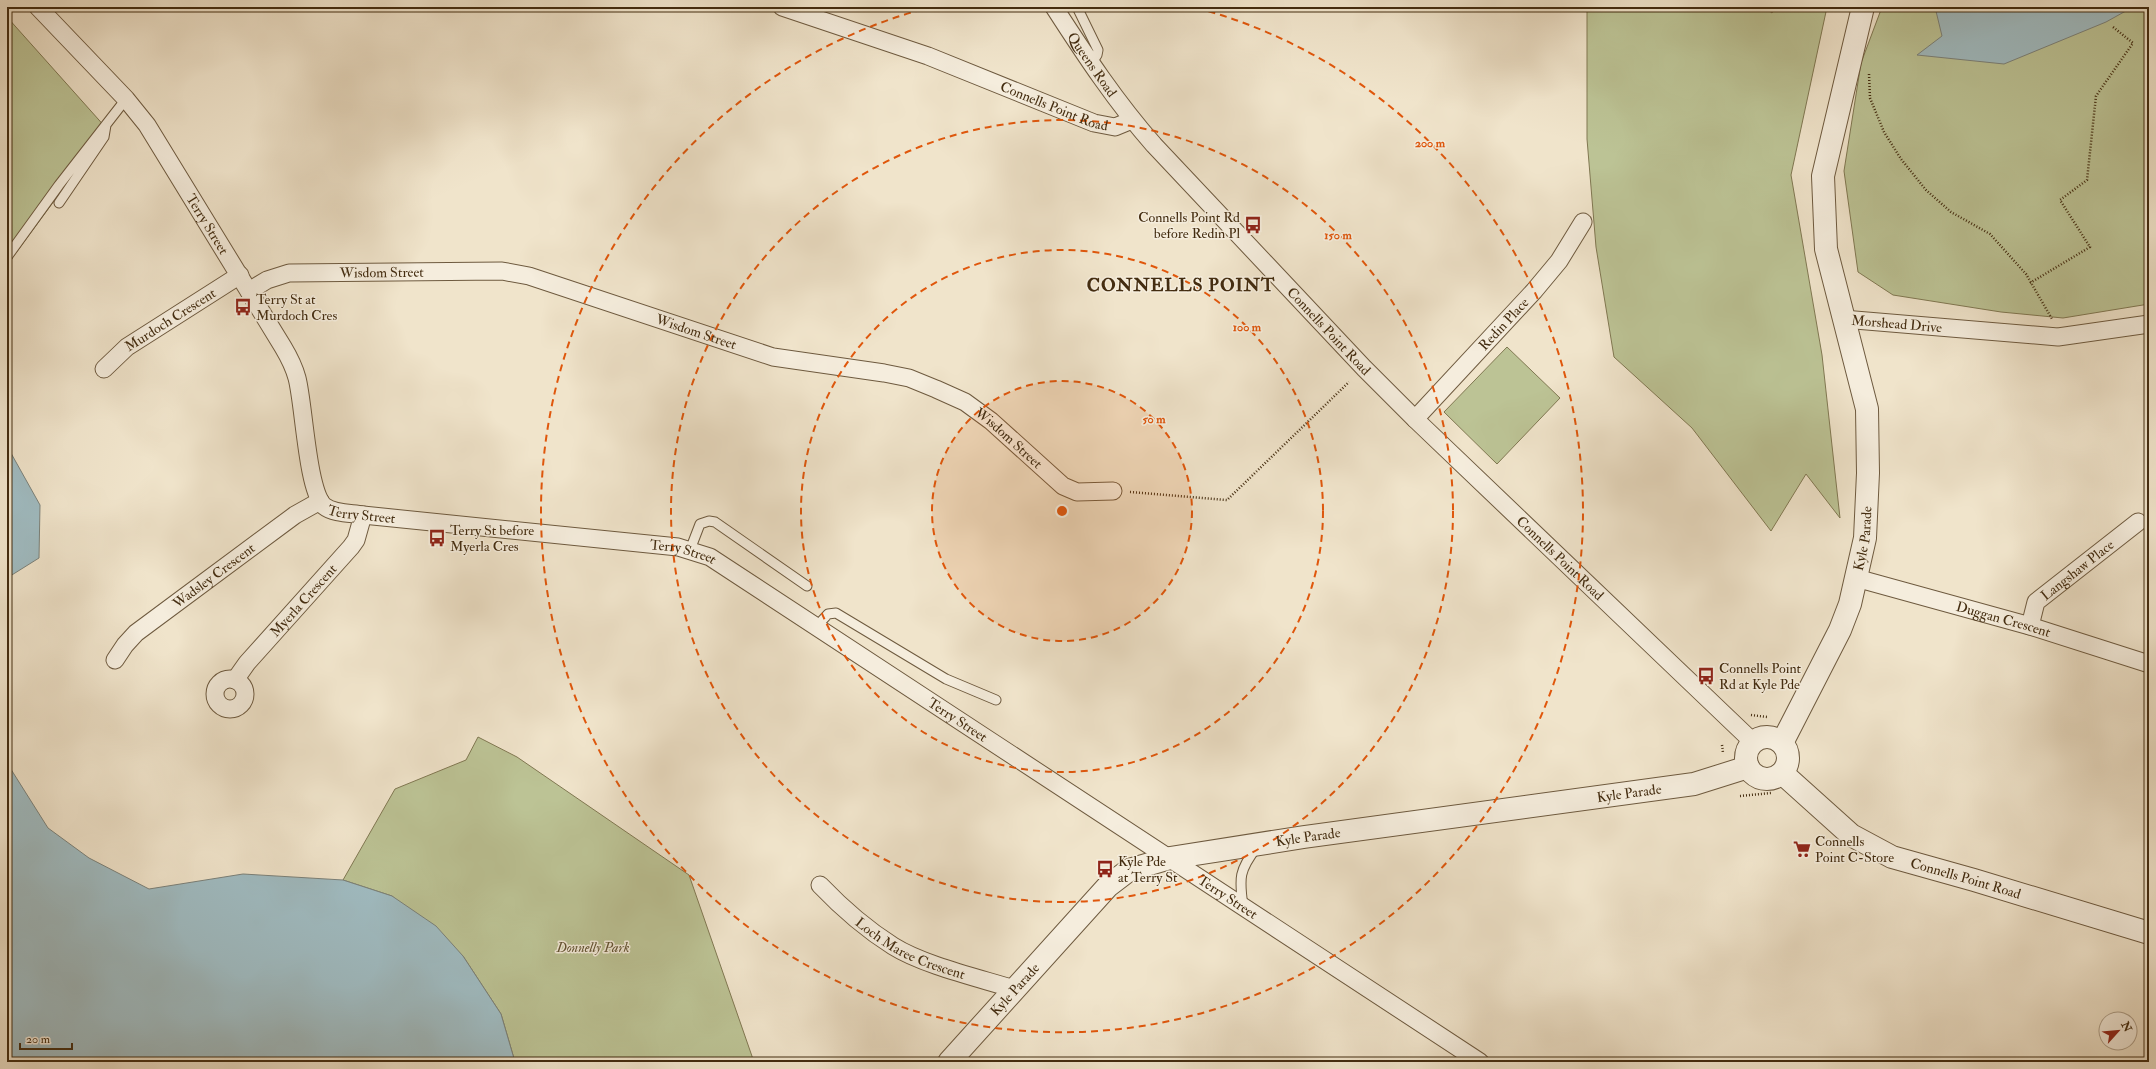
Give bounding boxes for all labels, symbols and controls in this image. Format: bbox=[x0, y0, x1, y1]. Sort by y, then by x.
street label: Queens Road bbox=[1064, 29, 1121, 100]
street label: Connells Point Road bbox=[998, 78, 1110, 134]
text: 200 m bbox=[1415, 136, 1446, 151]
street label: Terry Street bbox=[183, 191, 233, 258]
place label: Connells Point Rd before Redin Pl bbox=[1138, 209, 1240, 242]
bus stop icon: Connells Point Rd before Redin Pl bbox=[1243, 215, 1263, 235]
text: 150 m bbox=[1324, 228, 1352, 243]
street label: Wisdom Street bbox=[339, 263, 424, 281]
district label: CONNELLS POINT bbox=[1087, 274, 1275, 297]
street label: Connells Point Road bbox=[1284, 283, 1375, 379]
street label: Murdoch Crescent bbox=[122, 284, 219, 355]
place label: Terry St at Murdoch Cres bbox=[256, 291, 337, 324]
street label: Redin Place bbox=[1475, 294, 1532, 354]
bus stop icon: Terry St at Murdoch Cres bbox=[233, 297, 253, 317]
street label: Wisdom Street bbox=[653, 310, 739, 353]
street label: Morshead Drive bbox=[1851, 311, 1943, 336]
text: 100 m bbox=[1233, 320, 1262, 335]
street label: Wisdom Street bbox=[971, 403, 1046, 472]
text: 50 m bbox=[1142, 412, 1166, 427]
street label: Terry Street bbox=[326, 501, 397, 527]
centre of rings bbox=[1055, 504, 1069, 518]
street label: Kyle Parade bbox=[1849, 506, 1875, 572]
street label: Connells Point Road bbox=[1513, 512, 1608, 604]
place label: Terry St before Myerla Cres bbox=[450, 522, 534, 556]
bus stop icon: Terry St before Myerla Cres bbox=[427, 528, 447, 548]
street label: Terry Street bbox=[649, 536, 720, 568]
street label: Langshaw Place bbox=[2037, 536, 2117, 604]
street label: Wadsley Crescent bbox=[168, 539, 258, 612]
street label: Myerla Crescent bbox=[266, 560, 340, 640]
street label: Duggan Crescent bbox=[1954, 598, 2053, 641]
place label: Connells Point Rd at Kyle Pde bbox=[1719, 660, 1802, 694]
bus stop icon: Connells Point Rd at Kyle Pde bbox=[1696, 666, 1716, 686]
street label: Terry Street bbox=[925, 694, 991, 745]
street label: Kyle Parade bbox=[1596, 780, 1663, 806]
street label: Kyle Parade bbox=[1275, 824, 1342, 850]
place label: Connells Point C-Store bbox=[1815, 833, 1894, 866]
supermarket icon: Connells Point C-Store bbox=[1792, 839, 1812, 859]
place label: Kyle Pde at Terry St bbox=[1118, 853, 1178, 887]
street label: Connells Point Road bbox=[1908, 854, 2023, 902]
bus stop icon: Kyle Pde at Terry St bbox=[1095, 859, 1115, 879]
street label: Terry Street bbox=[1195, 871, 1261, 923]
street label: Loch Maree Crescent bbox=[852, 914, 968, 983]
park label: Donnelly Park bbox=[555, 939, 630, 956]
street label: Kyle Parade bbox=[987, 959, 1043, 1019]
north arrow bbox=[2098, 1011, 2138, 1051]
text: N bbox=[2118, 1018, 2135, 1035]
scale bar bbox=[20, 1025, 72, 1051]
text: 20 m bbox=[26, 1032, 51, 1047]

